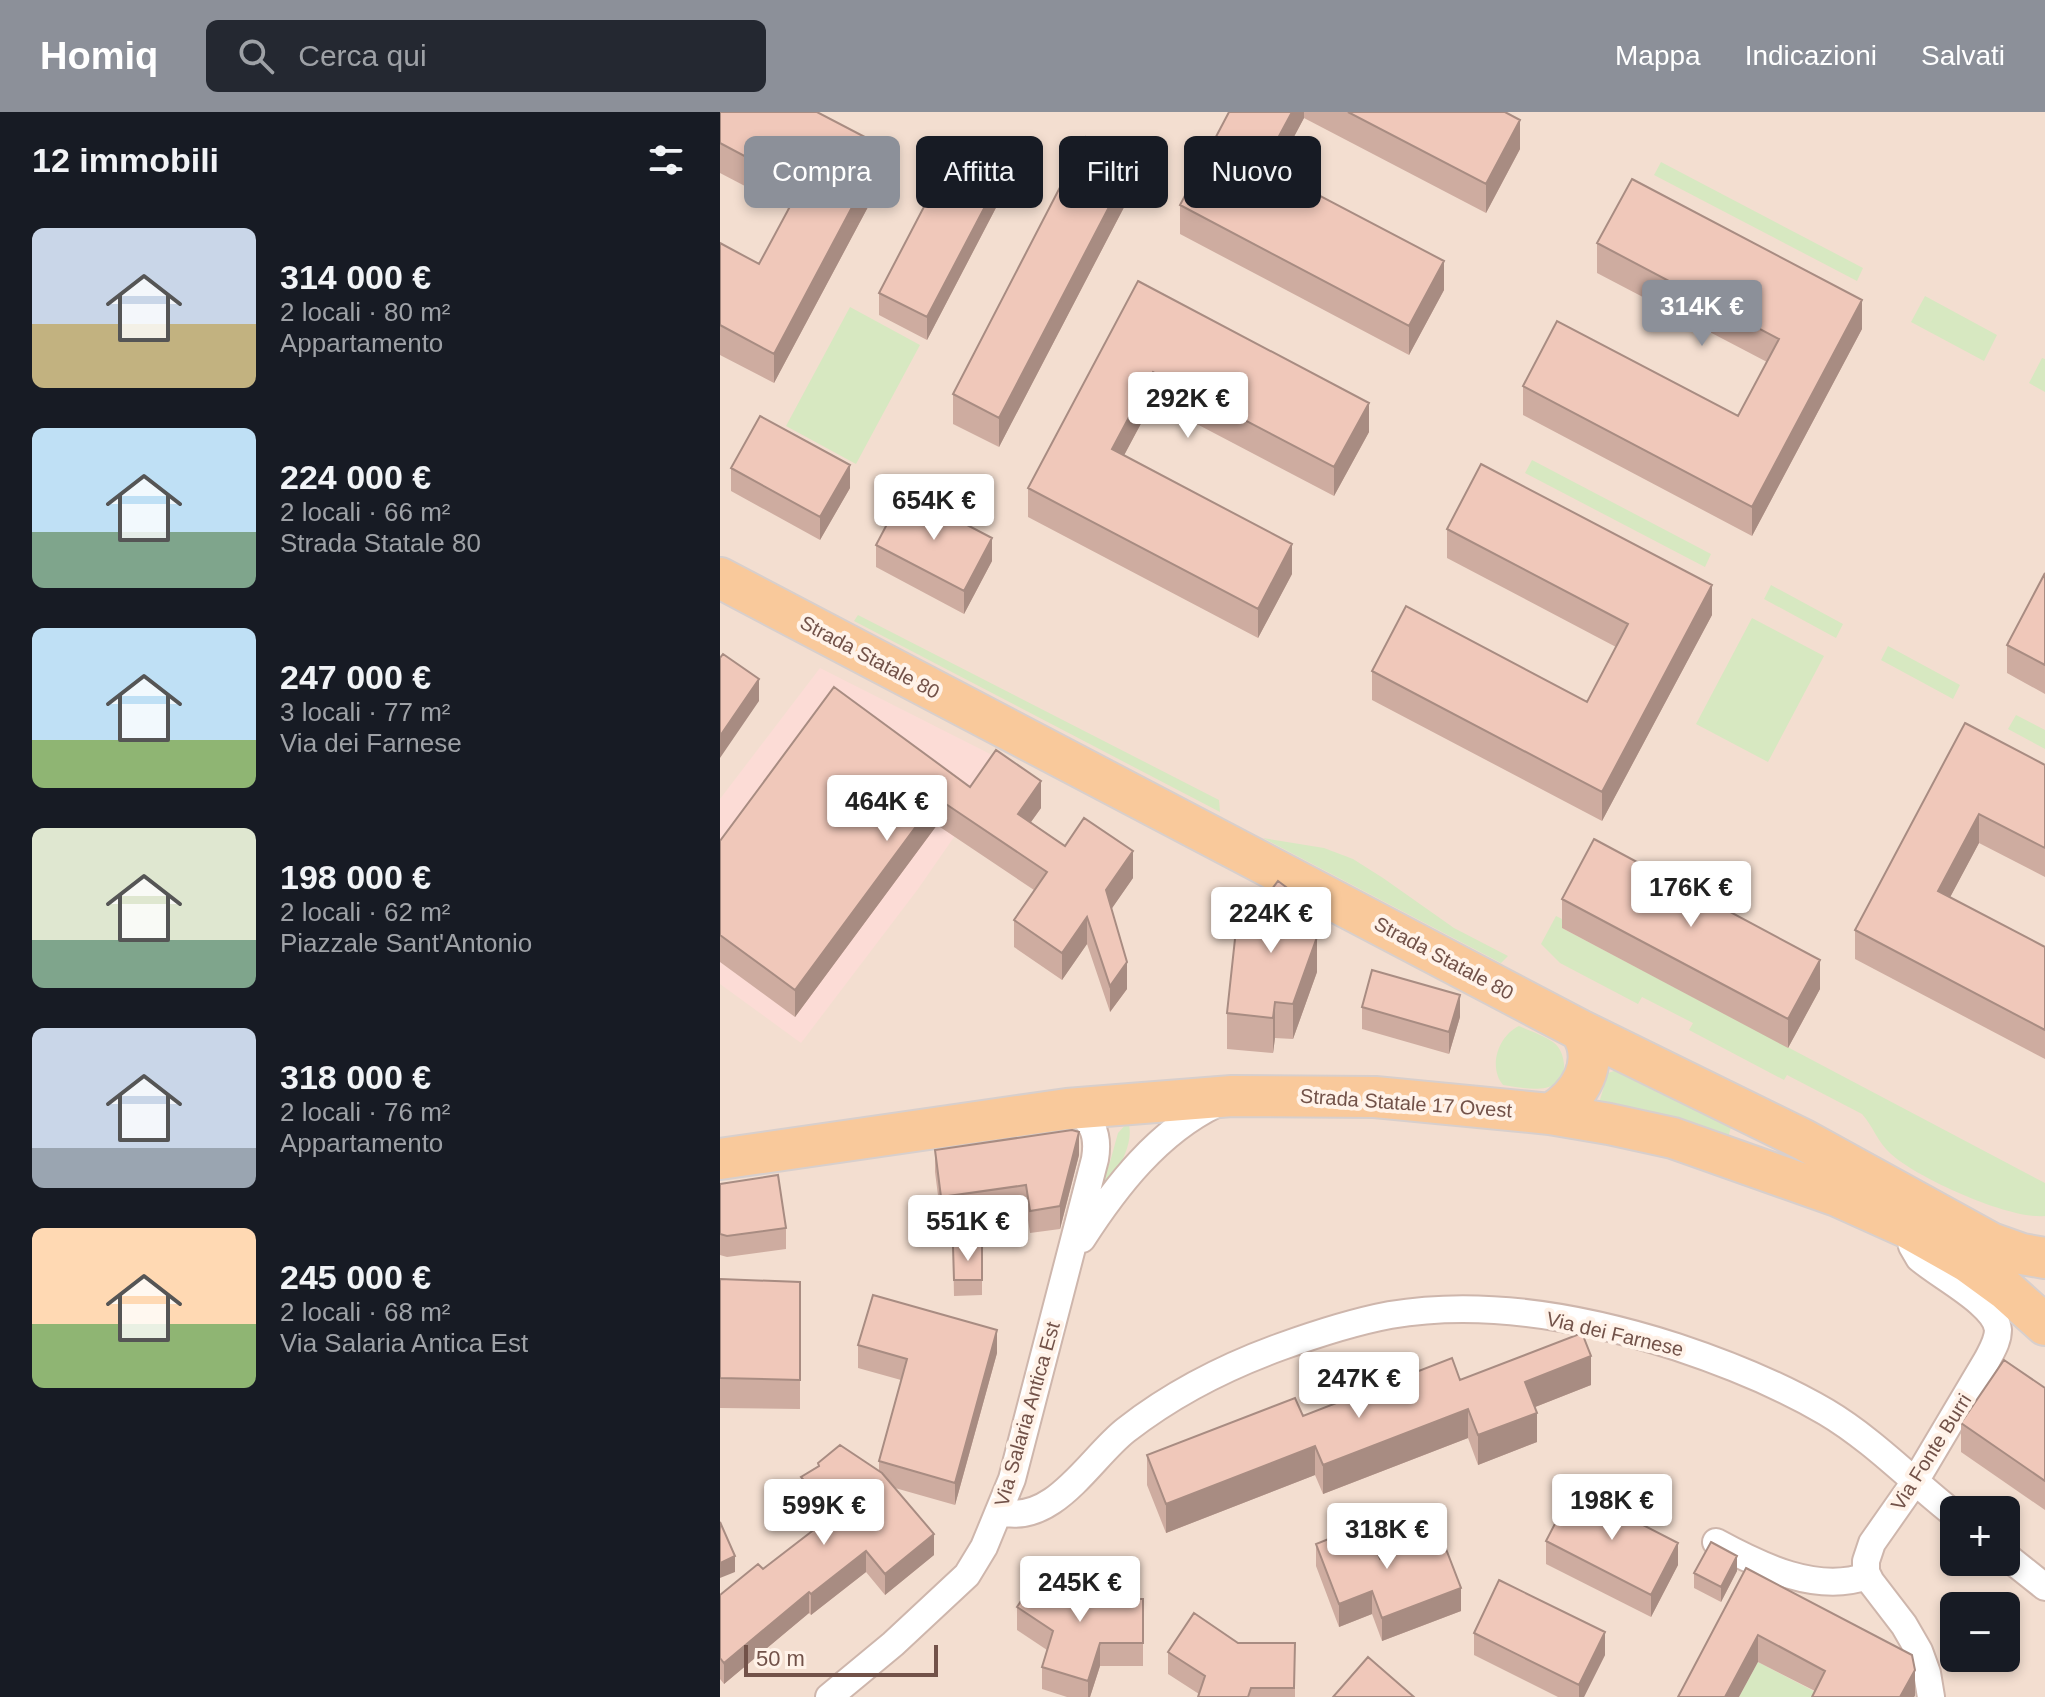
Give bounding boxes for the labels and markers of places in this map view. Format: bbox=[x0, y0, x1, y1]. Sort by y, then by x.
pin: 314K € bbox=[1637, 280, 1767, 348]
pin: 292K € bbox=[1123, 372, 1253, 440]
pin: 654K € bbox=[869, 474, 999, 542]
pin: 464K € bbox=[822, 775, 952, 843]
pin: 176K € bbox=[1626, 861, 1756, 929]
pin: 224K € bbox=[1206, 887, 1336, 955]
pin: 551K € bbox=[903, 1195, 1033, 1263]
pin: 247K € bbox=[1294, 1352, 1424, 1420]
pin: 198K € bbox=[1547, 1474, 1677, 1542]
pin: 599K € bbox=[759, 1479, 889, 1547]
pin: 318K € bbox=[1322, 1503, 1452, 1571]
pin: 245K € bbox=[1015, 1556, 1145, 1624]

